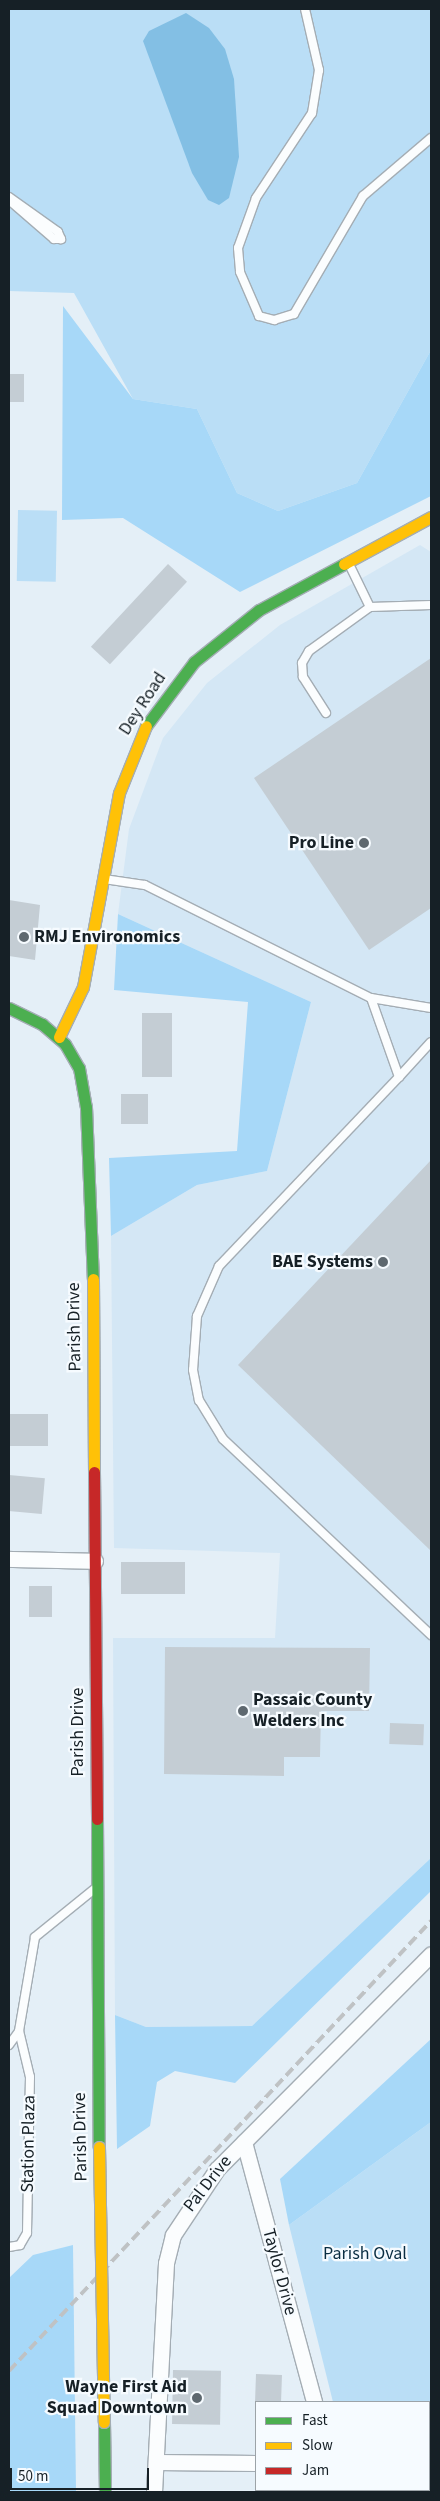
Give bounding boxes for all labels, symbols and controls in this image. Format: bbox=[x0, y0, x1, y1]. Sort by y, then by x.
street label: Dey Road bbox=[115, 668, 171, 740]
place label: Pro Line bbox=[289, 832, 354, 854]
marker: Pro Line bbox=[358, 837, 370, 849]
place label: RMJ Environomics bbox=[34, 926, 180, 948]
marker: RMJ Environomics bbox=[18, 931, 30, 943]
place label: BAE Systems bbox=[272, 1251, 373, 1273]
marker: BAE Systems bbox=[377, 1256, 389, 1268]
street label: Parish Drive bbox=[63, 1282, 87, 1372]
street label: Parish Drive bbox=[67, 1687, 89, 1777]
place label: Passaic County Welders Inc bbox=[253, 1690, 372, 1732]
marker: Passaic County Welders Inc bbox=[237, 1705, 249, 1717]
street label: Parish Drive bbox=[69, 2092, 93, 2182]
street label: Station Plaza bbox=[17, 2095, 41, 2193]
street label: Pal Drive bbox=[179, 2151, 237, 2217]
street label: Taylor Drive bbox=[257, 2226, 301, 2318]
park label: Parish Oval bbox=[323, 2243, 407, 2265]
place label: Wayne First Aid Squad Downtown bbox=[47, 2377, 187, 2420]
marker: Wayne First Aid Squad Downtown bbox=[191, 2392, 203, 2404]
legend bbox=[255, 2401, 430, 2491]
text: Fast bbox=[302, 2410, 328, 2431]
text: Slow bbox=[302, 2435, 333, 2456]
scale bar bbox=[12, 2458, 151, 2490]
text: Jam bbox=[302, 2460, 329, 2481]
text: 50 m bbox=[18, 2466, 48, 2487]

